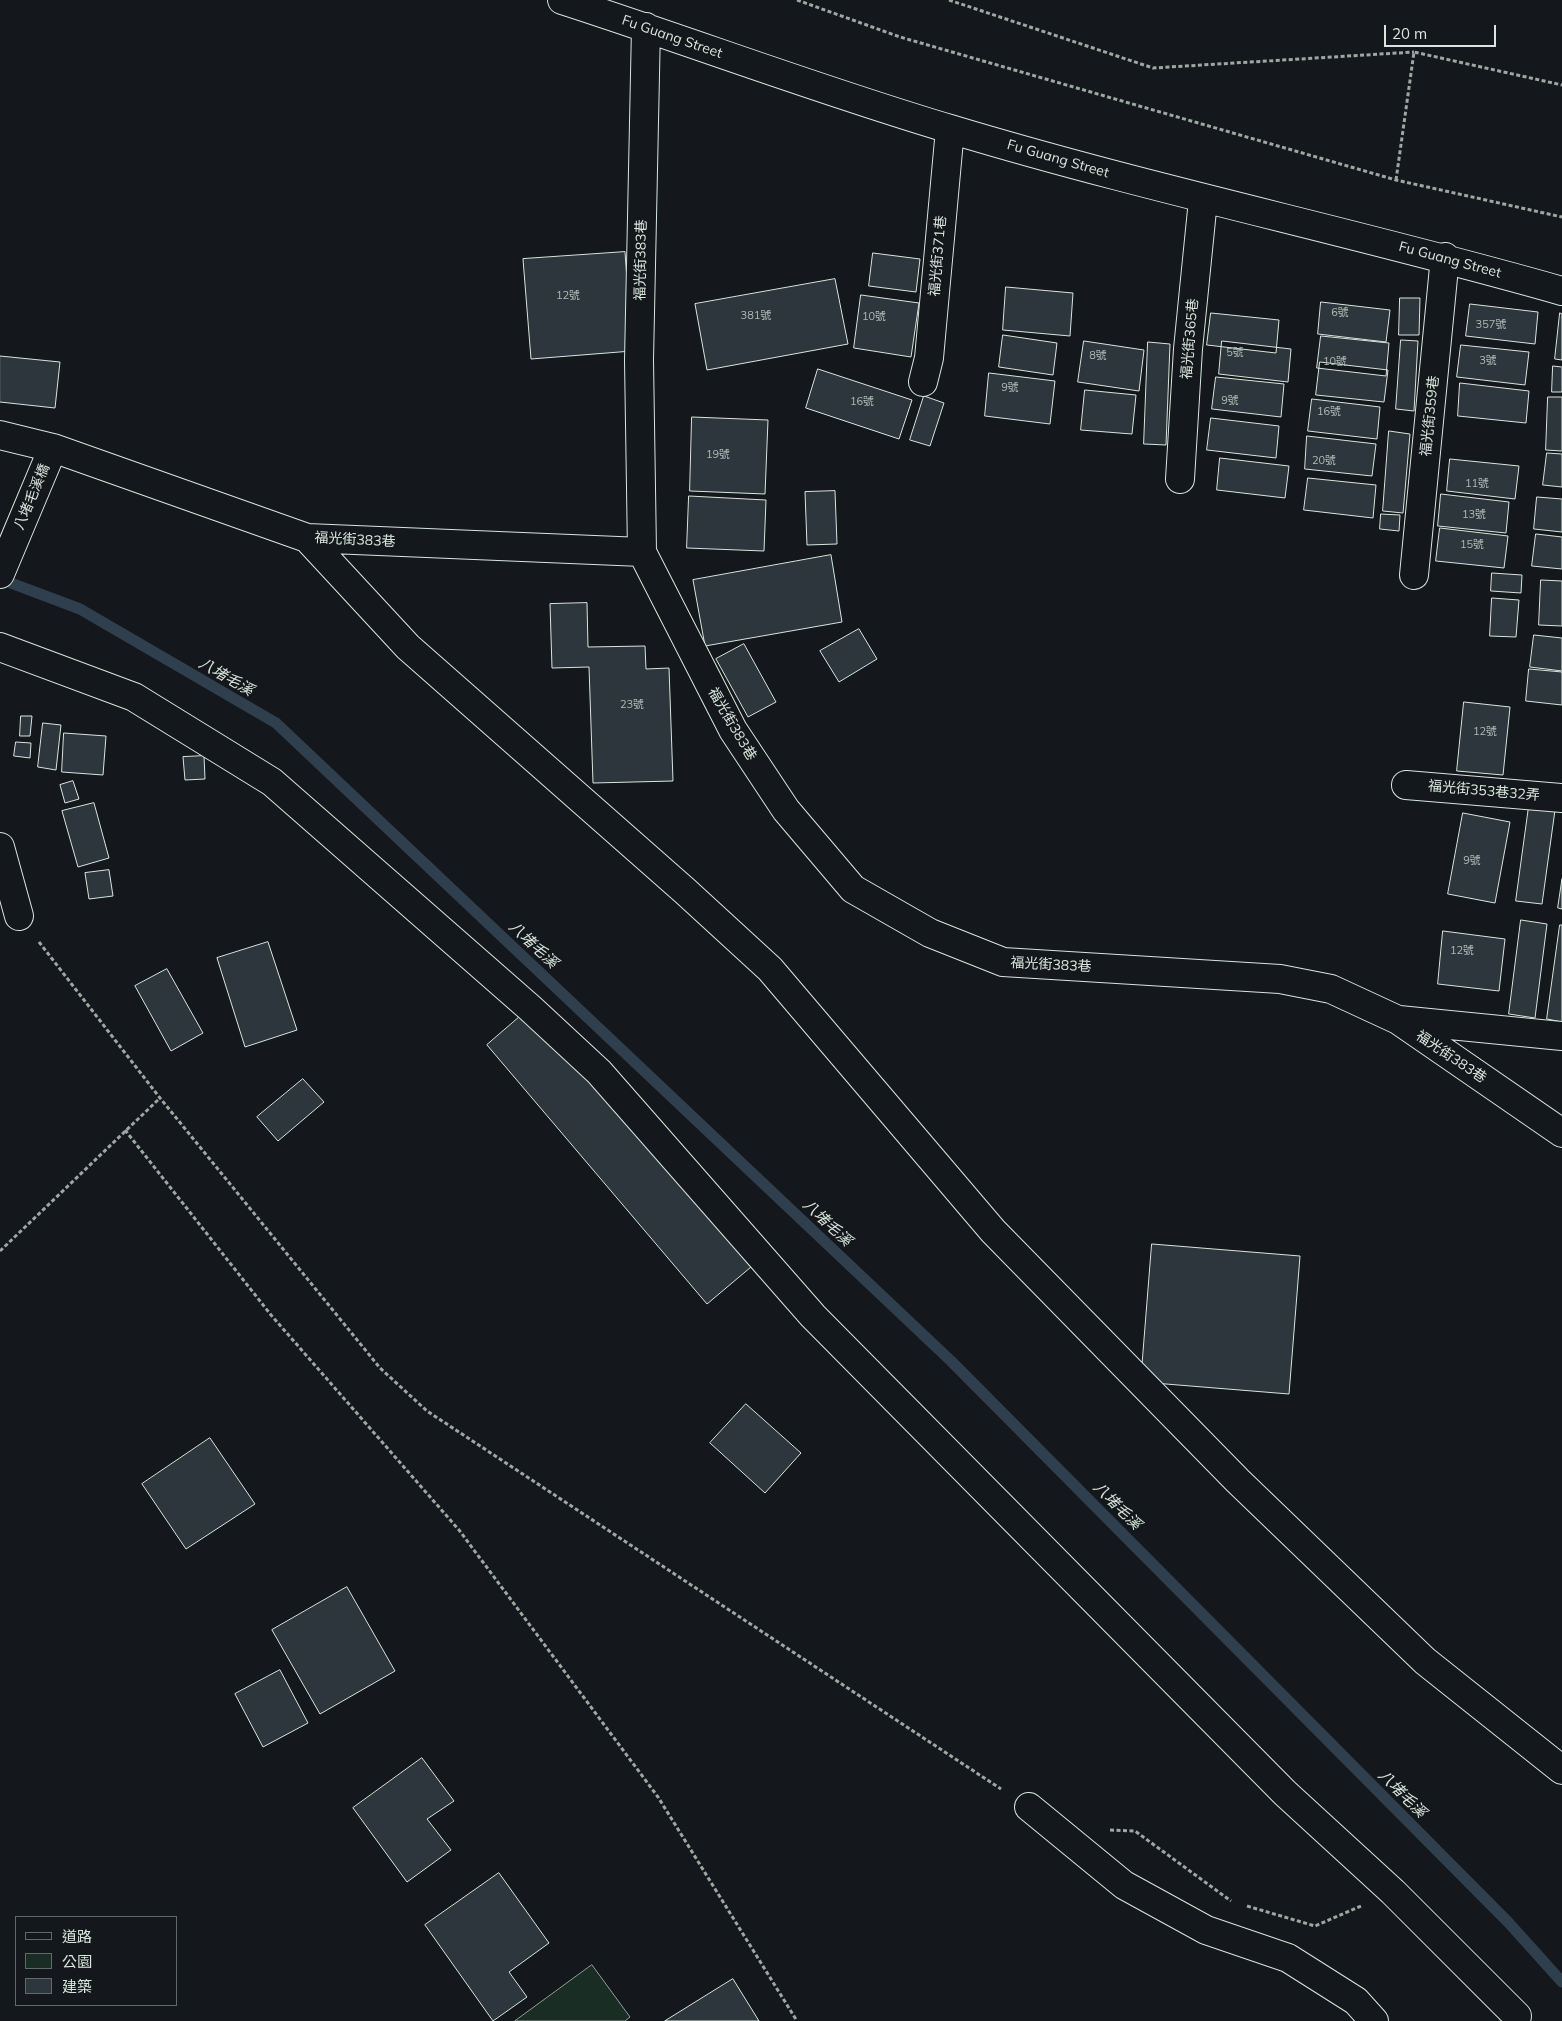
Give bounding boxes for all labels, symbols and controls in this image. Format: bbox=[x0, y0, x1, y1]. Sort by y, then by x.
street label: Fu Guang Street bbox=[620, 12, 724, 62]
scale bar bbox=[1387, 15, 1500, 47]
text: 20 m bbox=[1392, 24, 1427, 43]
street label: Fu Guang Street bbox=[1005, 136, 1111, 182]
street label: 福光街371巷 bbox=[926, 215, 950, 297]
street label: 福光街383巷 bbox=[632, 219, 650, 301]
street label: Fu Guang Street bbox=[1397, 238, 1503, 282]
house number: 12號 bbox=[556, 289, 580, 303]
street label: 福光街365巷 bbox=[1178, 298, 1202, 380]
house number: 6號 bbox=[1331, 306, 1349, 320]
house number: 381號 bbox=[741, 309, 771, 323]
house number: 10號 bbox=[862, 310, 886, 324]
house number: 357號 bbox=[1476, 318, 1506, 332]
house number: 5號 bbox=[1226, 346, 1244, 360]
house number: 8號 bbox=[1089, 349, 1107, 363]
house number: 3號 bbox=[1479, 354, 1497, 368]
house number: 10號 bbox=[1323, 355, 1347, 369]
street label: 福光街359巷 bbox=[1417, 375, 1443, 457]
house number: 9號 bbox=[1001, 381, 1019, 395]
house number: 9號 bbox=[1221, 394, 1239, 408]
house number: 16號 bbox=[850, 395, 874, 409]
house number: 16號 bbox=[1317, 405, 1341, 419]
house number: 19號 bbox=[706, 448, 730, 462]
house number: 20號 bbox=[1312, 454, 1336, 468]
street label: 八堵毛溪橋 bbox=[11, 462, 53, 532]
house number: 11號 bbox=[1465, 477, 1489, 491]
house number: 13號 bbox=[1462, 508, 1486, 522]
street label: 福光街383巷 bbox=[314, 529, 396, 551]
house number: 15號 bbox=[1460, 538, 1484, 552]
water label: 八堵毛溪 bbox=[196, 654, 256, 700]
street label: 福光街383巷 bbox=[704, 685, 760, 763]
house number: 23號 bbox=[620, 698, 644, 712]
house number: 12號 bbox=[1473, 725, 1497, 739]
street label: 福光街353巷32弄 bbox=[1427, 778, 1541, 804]
house number: 9號 bbox=[1463, 854, 1481, 868]
water label: 八堵毛溪 bbox=[505, 918, 561, 972]
house number: 12號 bbox=[1450, 944, 1474, 958]
street label: 福光街383巷 bbox=[1010, 954, 1092, 976]
street label: 福光街383巷 bbox=[1413, 1027, 1489, 1087]
water label: 八堵毛溪 bbox=[799, 1196, 855, 1250]
water label: 八堵毛溪 bbox=[1089, 1478, 1145, 1534]
water label: 八堵毛溪 bbox=[1374, 1766, 1430, 1822]
legend bbox=[15, 1916, 178, 2006]
text: 道路 bbox=[62, 1927, 92, 1946]
text: 公園 bbox=[62, 1952, 92, 1971]
text: 建築 bbox=[62, 1977, 92, 1996]

